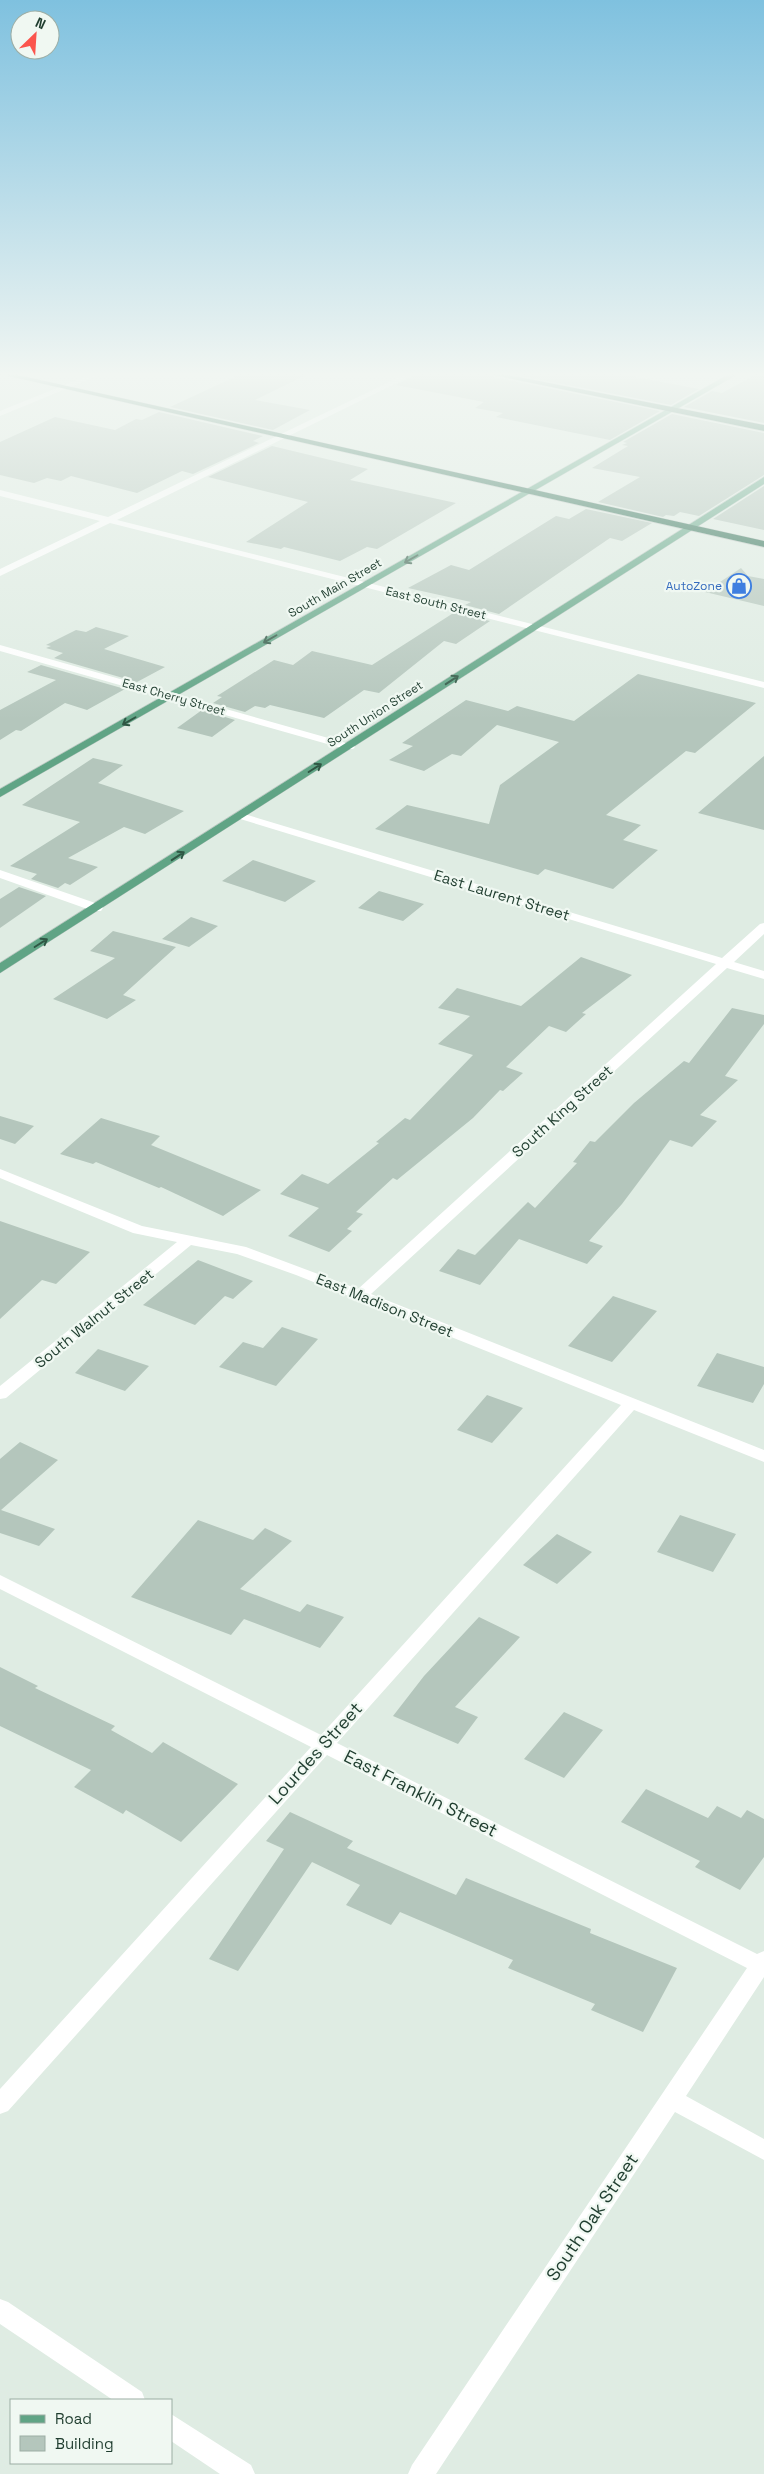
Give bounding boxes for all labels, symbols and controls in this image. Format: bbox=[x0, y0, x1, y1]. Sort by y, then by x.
north arrow bbox=[10, 10, 60, 60]
text: N bbox=[32, 13, 49, 33]
street label: South Main Street bbox=[285, 555, 385, 621]
one-way arrow bbox=[404, 555, 419, 564]
shop icon: AutoZone bbox=[726, 573, 752, 599]
place label: AutoZone bbox=[666, 578, 722, 594]
street label: East South Street bbox=[384, 583, 488, 623]
one-way arrow bbox=[263, 635, 277, 645]
street label: East Cherry Street bbox=[121, 675, 227, 719]
one-way arrow bbox=[445, 675, 459, 685]
street label: South Union Street bbox=[324, 677, 426, 751]
one-way arrow bbox=[122, 716, 137, 726]
one-way arrow bbox=[308, 763, 322, 773]
one-way arrow bbox=[171, 850, 185, 860]
street label: East Laurent Street bbox=[432, 865, 572, 925]
one-way arrow bbox=[34, 938, 48, 948]
street label: South King Street bbox=[508, 1061, 616, 1161]
street label: South Walnut Street bbox=[31, 1264, 157, 1372]
street label: East Madison Street bbox=[314, 1269, 456, 1341]
street label: Lourdes Street bbox=[263, 1697, 367, 1809]
street label: East Franklin Street bbox=[340, 1744, 502, 1842]
street label: South Oak Street bbox=[541, 2149, 643, 2285]
legend bbox=[10, 2399, 172, 2464]
text: Road bbox=[55, 2409, 92, 2428]
text: Building bbox=[55, 2434, 114, 2453]

